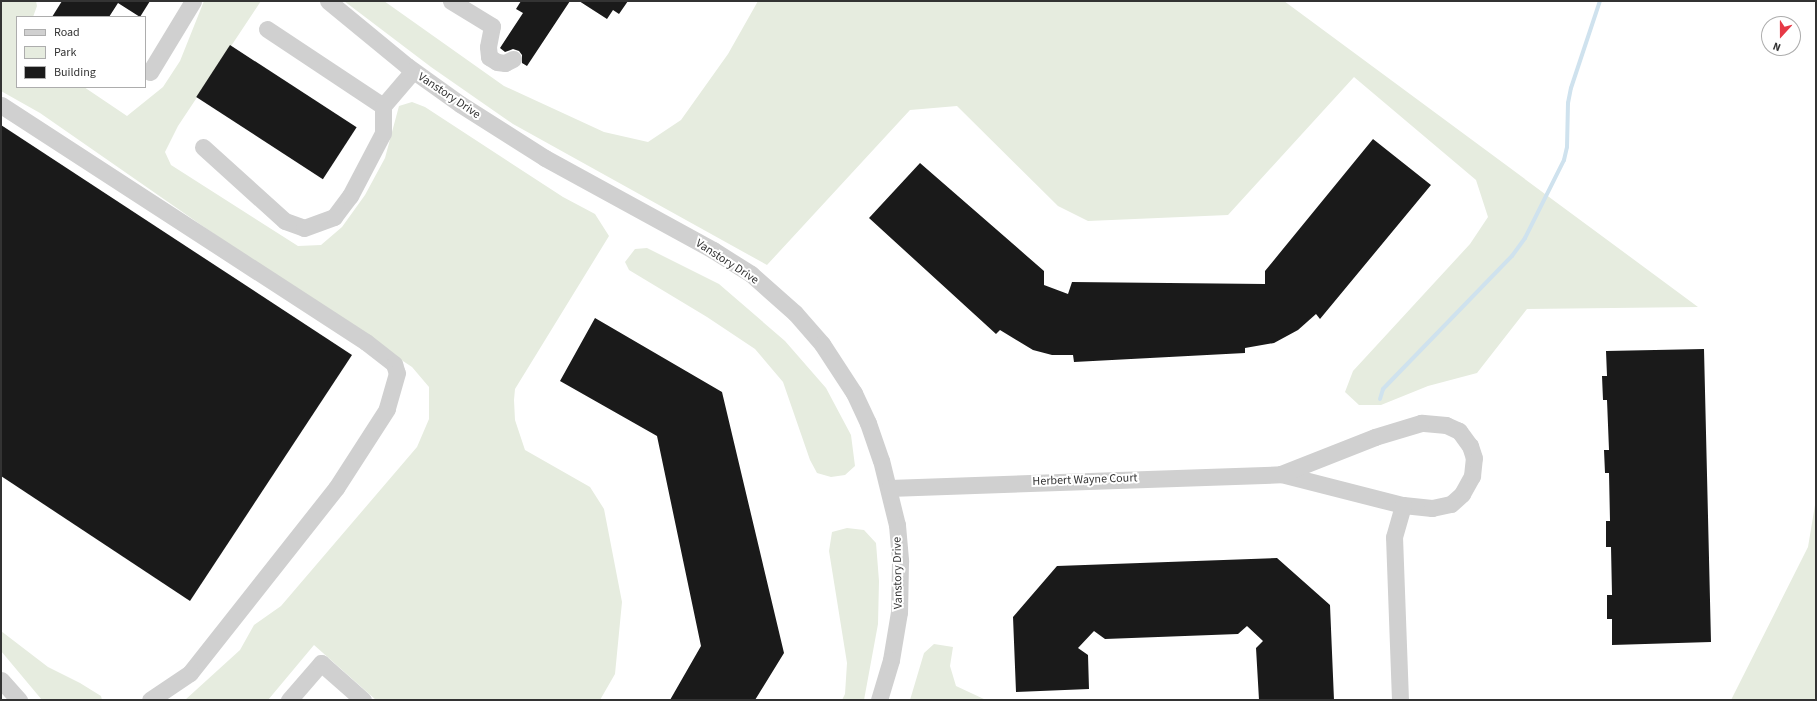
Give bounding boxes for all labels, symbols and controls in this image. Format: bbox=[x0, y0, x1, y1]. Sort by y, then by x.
legend bbox=[16, 16, 146, 88]
north arrow bbox=[1761, 16, 1801, 56]
text: Road bbox=[54, 24, 80, 41]
text: N bbox=[1771, 38, 1783, 55]
text: Park bbox=[54, 44, 76, 61]
text: Building bbox=[54, 64, 96, 81]
street label: Vanstory Drive bbox=[415, 70, 483, 122]
street label: Vanstory Drive bbox=[693, 236, 761, 288]
street label: Herbert Wayne Court bbox=[1032, 471, 1138, 489]
street label: Vanstory Drive bbox=[890, 537, 906, 609]

